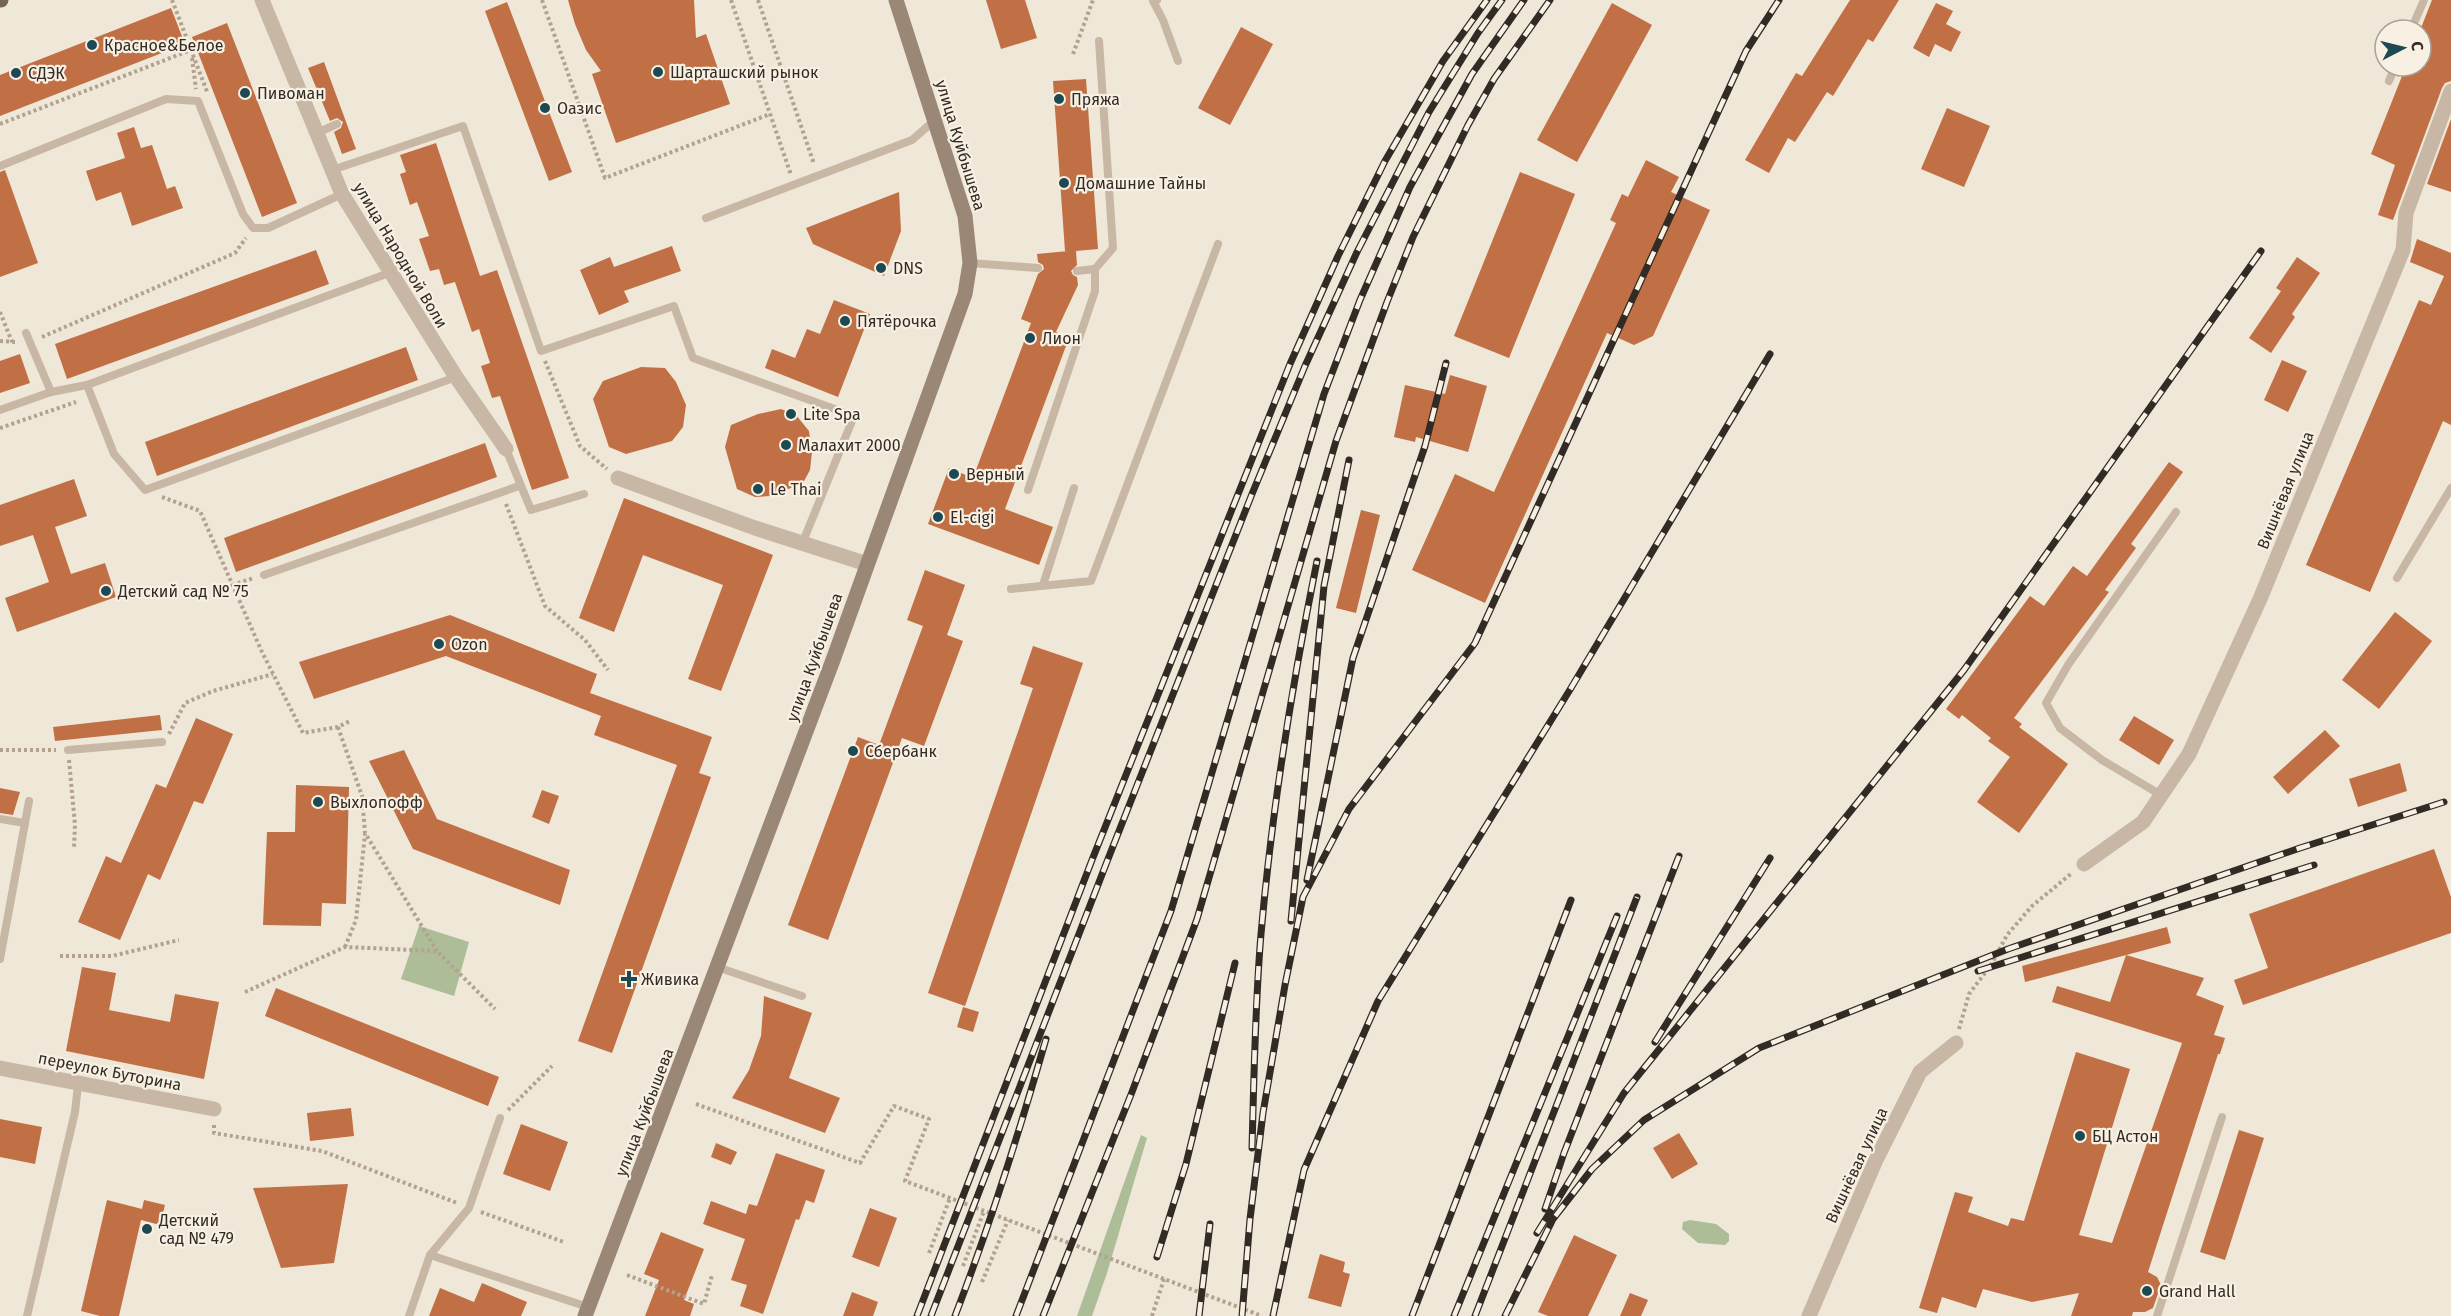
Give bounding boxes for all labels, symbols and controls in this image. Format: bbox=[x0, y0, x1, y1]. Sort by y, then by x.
north arrow bbox=[2373, 18, 2433, 78]
place label: Красное&Белое bbox=[104, 36, 223, 55]
marker: Красное&Белое bbox=[85, 38, 99, 52]
text: С bbox=[2407, 41, 2427, 53]
place label: Шарташский рынок bbox=[670, 63, 819, 82]
place label: СДЭК bbox=[28, 64, 65, 83]
marker: Шарташский рынок bbox=[651, 65, 665, 79]
marker: СДЭК bbox=[9, 66, 23, 80]
street label: улица Куйбышева bbox=[932, 78, 989, 213]
place label: Пивоман bbox=[257, 84, 325, 103]
marker: Пивоман bbox=[238, 86, 252, 100]
place label: Пряжа bbox=[1071, 90, 1120, 109]
marker: Пряжа bbox=[1052, 92, 1066, 106]
place label: Оазис bbox=[557, 99, 602, 118]
marker: Оазис bbox=[538, 101, 552, 115]
place label: Домашние Тайны bbox=[1075, 174, 1206, 193]
marker: Домашние Тайны bbox=[1057, 176, 1071, 190]
street label: улица Народной Воли bbox=[350, 179, 452, 331]
place label: DNS bbox=[893, 259, 923, 278]
marker: DNS bbox=[874, 261, 888, 275]
place label: Пятёрочка bbox=[857, 312, 937, 331]
marker: Пятёрочка bbox=[838, 314, 852, 328]
place label: Лион bbox=[1042, 329, 1081, 348]
marker: Лион bbox=[1023, 331, 1037, 345]
place label: Lite Spa bbox=[803, 405, 861, 424]
marker: Lite Spa bbox=[784, 407, 798, 421]
street label: Вишнёвая улица bbox=[2253, 428, 2318, 552]
place label: Малахит 2000 bbox=[798, 436, 901, 455]
marker: Малахит 2000 bbox=[779, 438, 793, 452]
place label: Верный bbox=[966, 465, 1025, 484]
marker: Верный bbox=[947, 467, 961, 481]
place label: Le Thai bbox=[770, 480, 821, 499]
marker: Le Thai bbox=[751, 482, 765, 496]
place label: El-cigi bbox=[950, 508, 994, 527]
marker: El-cigi bbox=[931, 510, 945, 524]
place label: Детский сад № 75 bbox=[117, 582, 249, 601]
marker: Детский сад № 75 bbox=[99, 584, 113, 598]
street label: улица Куйбышева bbox=[782, 590, 847, 724]
place label: Ozon bbox=[451, 635, 488, 654]
marker: Ozon bbox=[432, 637, 446, 651]
place label: Сбербанк bbox=[865, 742, 937, 761]
marker: Сбербанк bbox=[846, 744, 860, 758]
place label: Выхлопофф bbox=[330, 793, 423, 812]
marker: Выхлопофф bbox=[311, 795, 325, 809]
place label: Живика bbox=[641, 970, 699, 989]
marker: Живика bbox=[622, 972, 636, 986]
street label: улица Куйбышева bbox=[611, 1045, 678, 1179]
street label: переулок Буторина bbox=[37, 1048, 183, 1095]
street label: Вишнёвая улица bbox=[1821, 1104, 1892, 1226]
place label: БЦ Астон bbox=[2092, 1127, 2159, 1146]
marker: БЦ Астон bbox=[2073, 1129, 2087, 1143]
place label: Детский сад № 479 bbox=[158, 1211, 234, 1248]
marker: Детский сад № 479 bbox=[140, 1222, 154, 1236]
place label: Grand Hall bbox=[2159, 1282, 2236, 1301]
marker: Grand Hall bbox=[2140, 1284, 2154, 1298]

